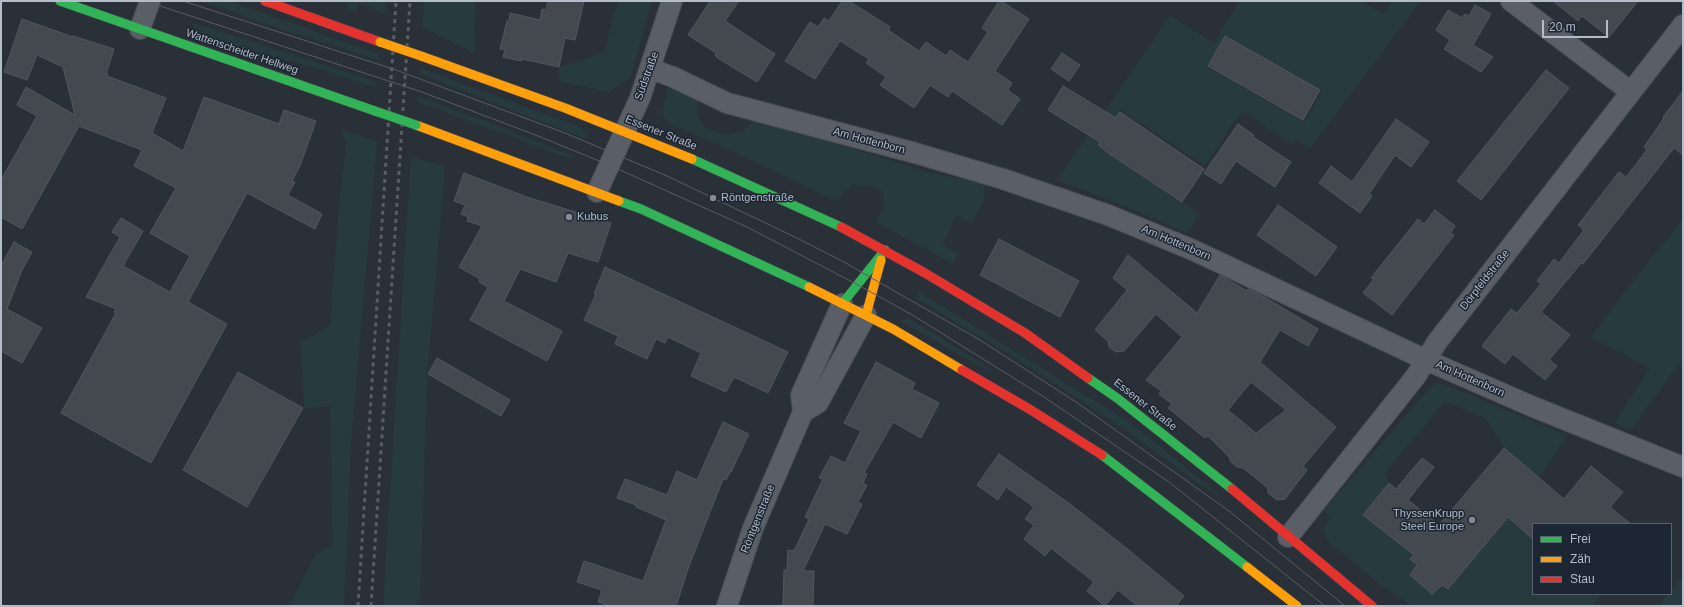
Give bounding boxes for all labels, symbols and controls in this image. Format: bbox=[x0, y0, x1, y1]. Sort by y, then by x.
scale bar bbox=[1544, 12, 1610, 38]
text: 20 m bbox=[1549, 20, 1576, 34]
street label: Wattenscheider Hellweg bbox=[184, 27, 300, 77]
street label: Südstraße bbox=[632, 50, 662, 102]
street label: Essener Straße bbox=[623, 113, 699, 153]
street label: Am Hottenborn bbox=[832, 125, 906, 157]
place label: Röntgenstraße bbox=[721, 191, 794, 205]
marker: Röntgenstraße bbox=[708, 193, 718, 203]
place label: Kubus bbox=[577, 210, 608, 224]
marker: Kubus bbox=[564, 212, 574, 222]
street label: Am Hottenborn bbox=[1139, 222, 1213, 264]
street label: Dörpfeldstraße bbox=[1457, 247, 1513, 313]
street label: Am Hottenborn bbox=[1434, 358, 1506, 400]
street label: Essener Straße bbox=[1111, 376, 1179, 434]
street label: Röntgenstraße bbox=[738, 483, 778, 555]
place label: ThyssenKrupp Steel Europe bbox=[1393, 507, 1464, 533]
marker: ThyssenKrupp Steel Europe bbox=[1467, 515, 1477, 525]
legend bbox=[1532, 523, 1672, 595]
text: Frei bbox=[1570, 532, 1591, 546]
text: Zäh bbox=[1570, 552, 1591, 566]
text: Stau bbox=[1570, 572, 1595, 586]

